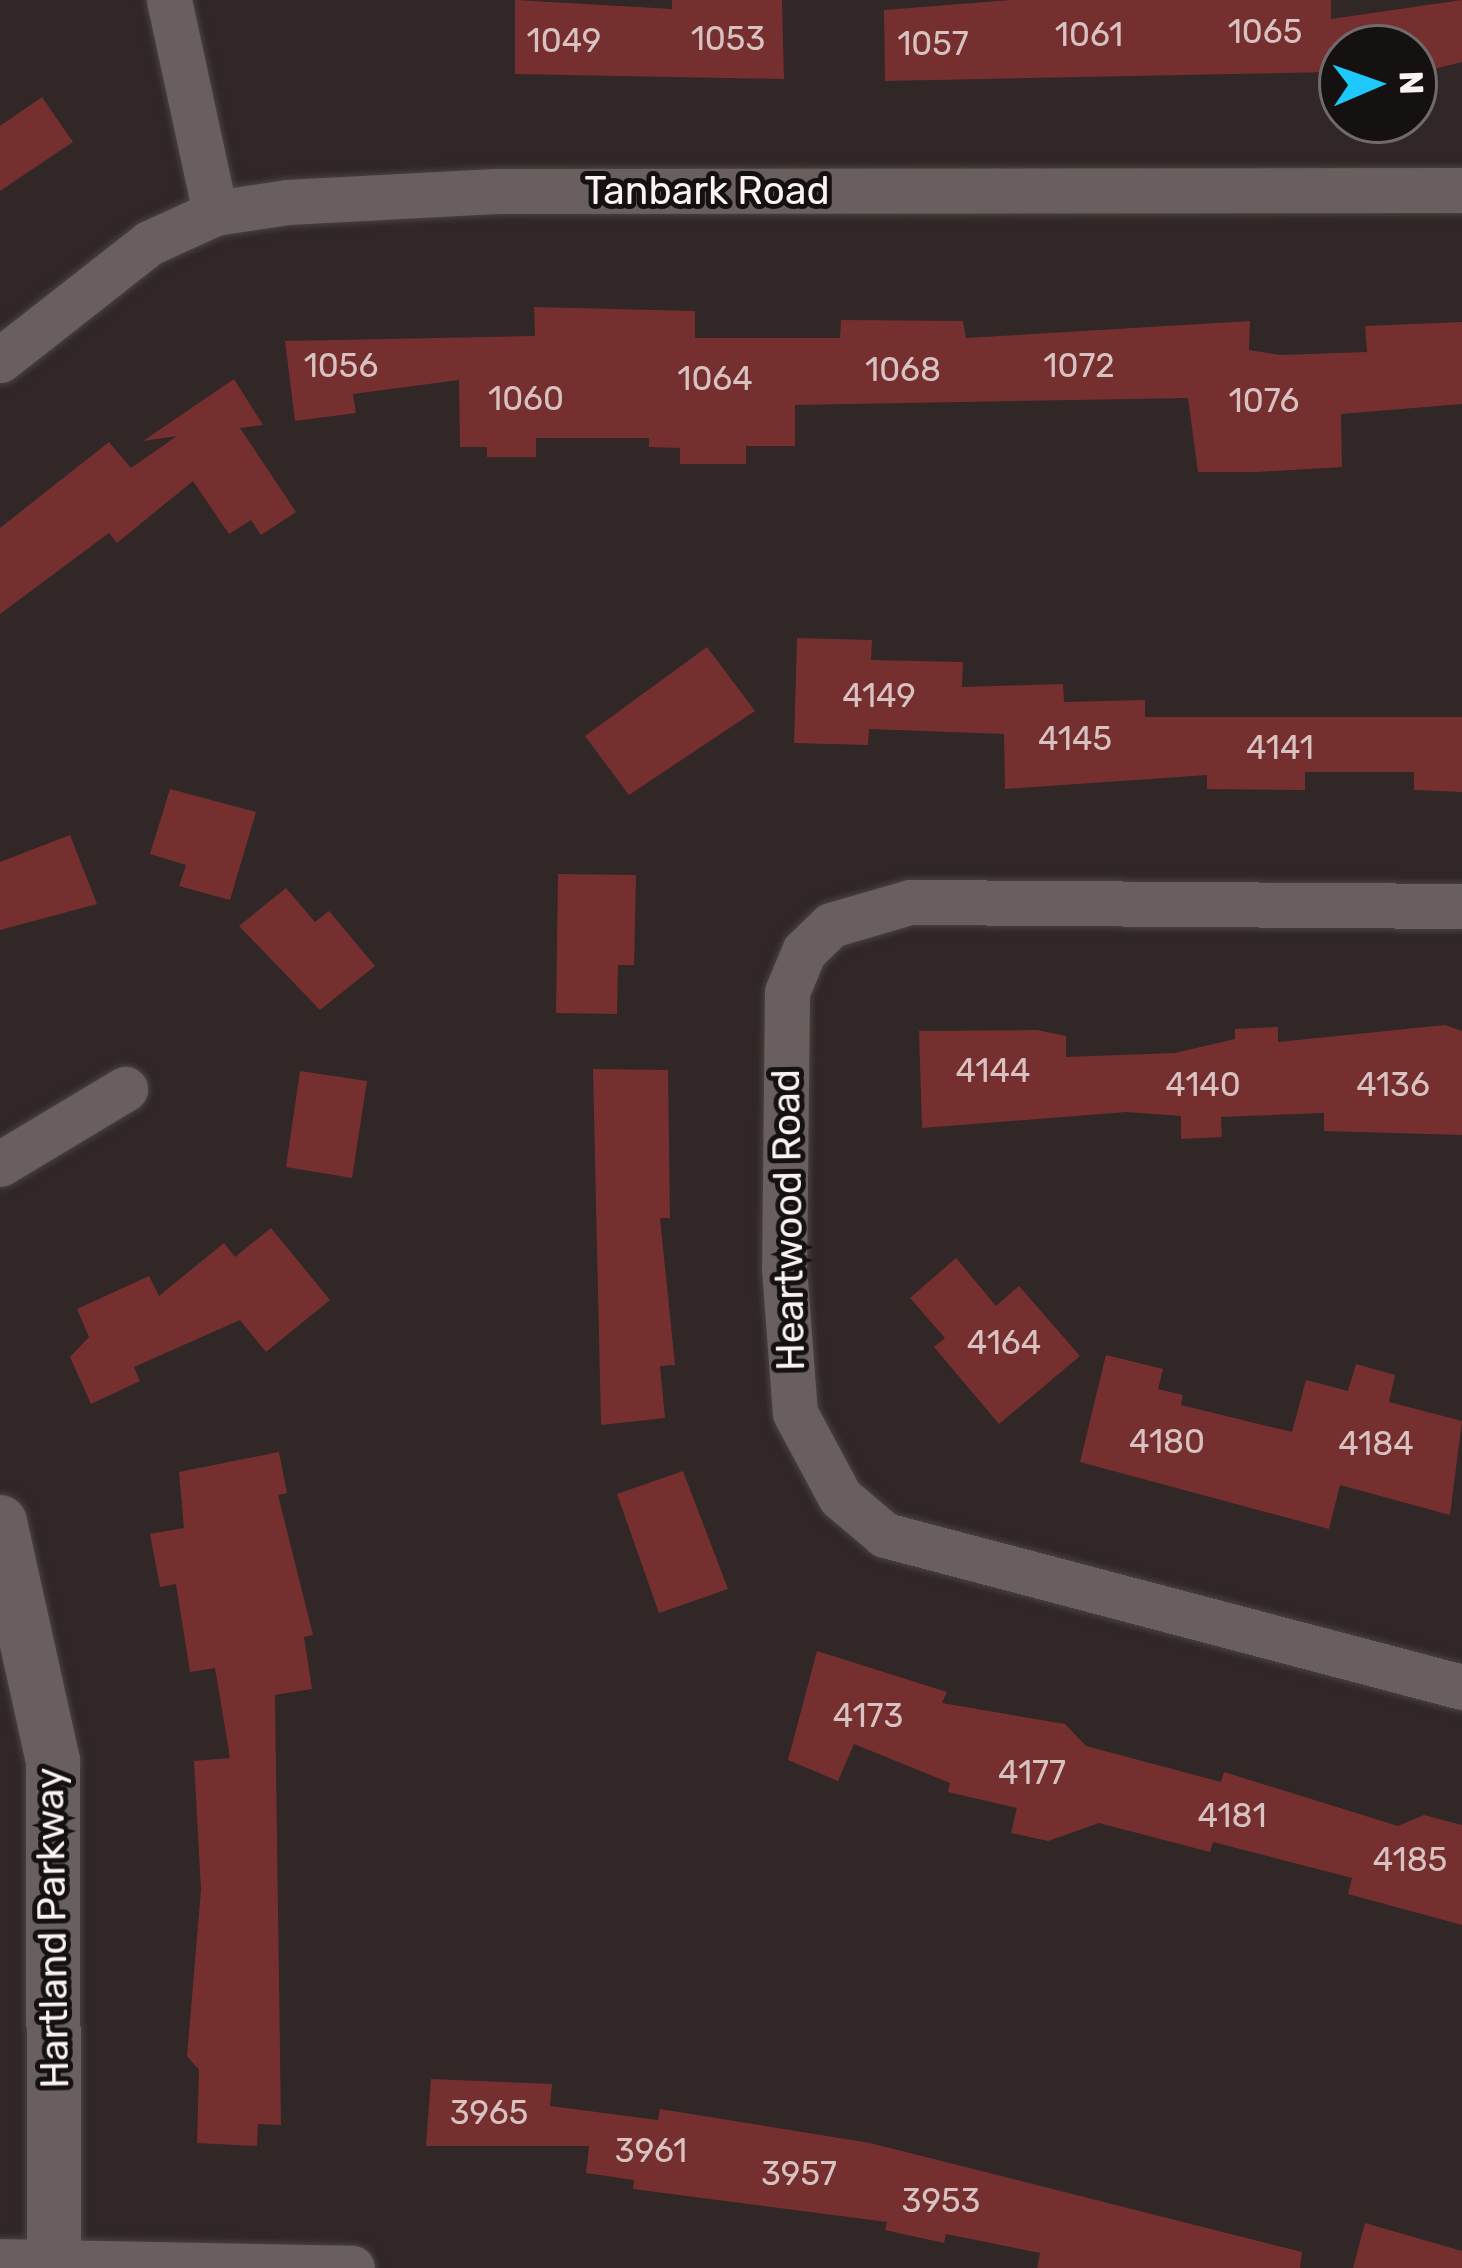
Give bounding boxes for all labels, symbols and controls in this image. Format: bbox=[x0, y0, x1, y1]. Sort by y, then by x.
house number: 1065 bbox=[1228, 12, 1302, 52]
house number: 1061 bbox=[1055, 15, 1123, 55]
house number: 1053 bbox=[691, 19, 765, 59]
house number: 1049 bbox=[527, 21, 601, 61]
house number: 1057 bbox=[897, 24, 969, 64]
north arrow bbox=[1318, 24, 1438, 144]
text: N bbox=[1392, 70, 1431, 95]
street label: Tanbark Road bbox=[584, 168, 830, 214]
house number: 1056 bbox=[304, 346, 378, 386]
house number: 1072 bbox=[1043, 346, 1115, 386]
house number: 1068 bbox=[865, 350, 941, 390]
house number: 1064 bbox=[677, 359, 753, 399]
house number: 1060 bbox=[488, 379, 564, 419]
house number: 1076 bbox=[1229, 381, 1299, 421]
house number: 4149 bbox=[842, 676, 916, 716]
house number: 4145 bbox=[1038, 719, 1112, 759]
house number: 4141 bbox=[1246, 728, 1314, 768]
house number: 4144 bbox=[956, 1051, 1030, 1091]
house number: 4140 bbox=[1165, 1065, 1241, 1105]
house number: 4136 bbox=[1356, 1065, 1430, 1105]
street label: Heartwood Road bbox=[763, 1069, 815, 1371]
house number: 4164 bbox=[967, 1323, 1041, 1363]
house number: 4180 bbox=[1129, 1422, 1205, 1462]
house number: 4184 bbox=[1338, 1424, 1414, 1464]
house number: 4173 bbox=[833, 1696, 903, 1736]
house number: 4177 bbox=[998, 1753, 1066, 1793]
street label: Hartland Parkway bbox=[27, 1767, 79, 2089]
house number: 4181 bbox=[1197, 1796, 1267, 1836]
house number: 4185 bbox=[1373, 1840, 1447, 1880]
house number: 3965 bbox=[450, 2093, 528, 2133]
house number: 3961 bbox=[615, 2131, 687, 2171]
house number: 3957 bbox=[761, 2154, 837, 2194]
house number: 3953 bbox=[902, 2181, 980, 2221]

